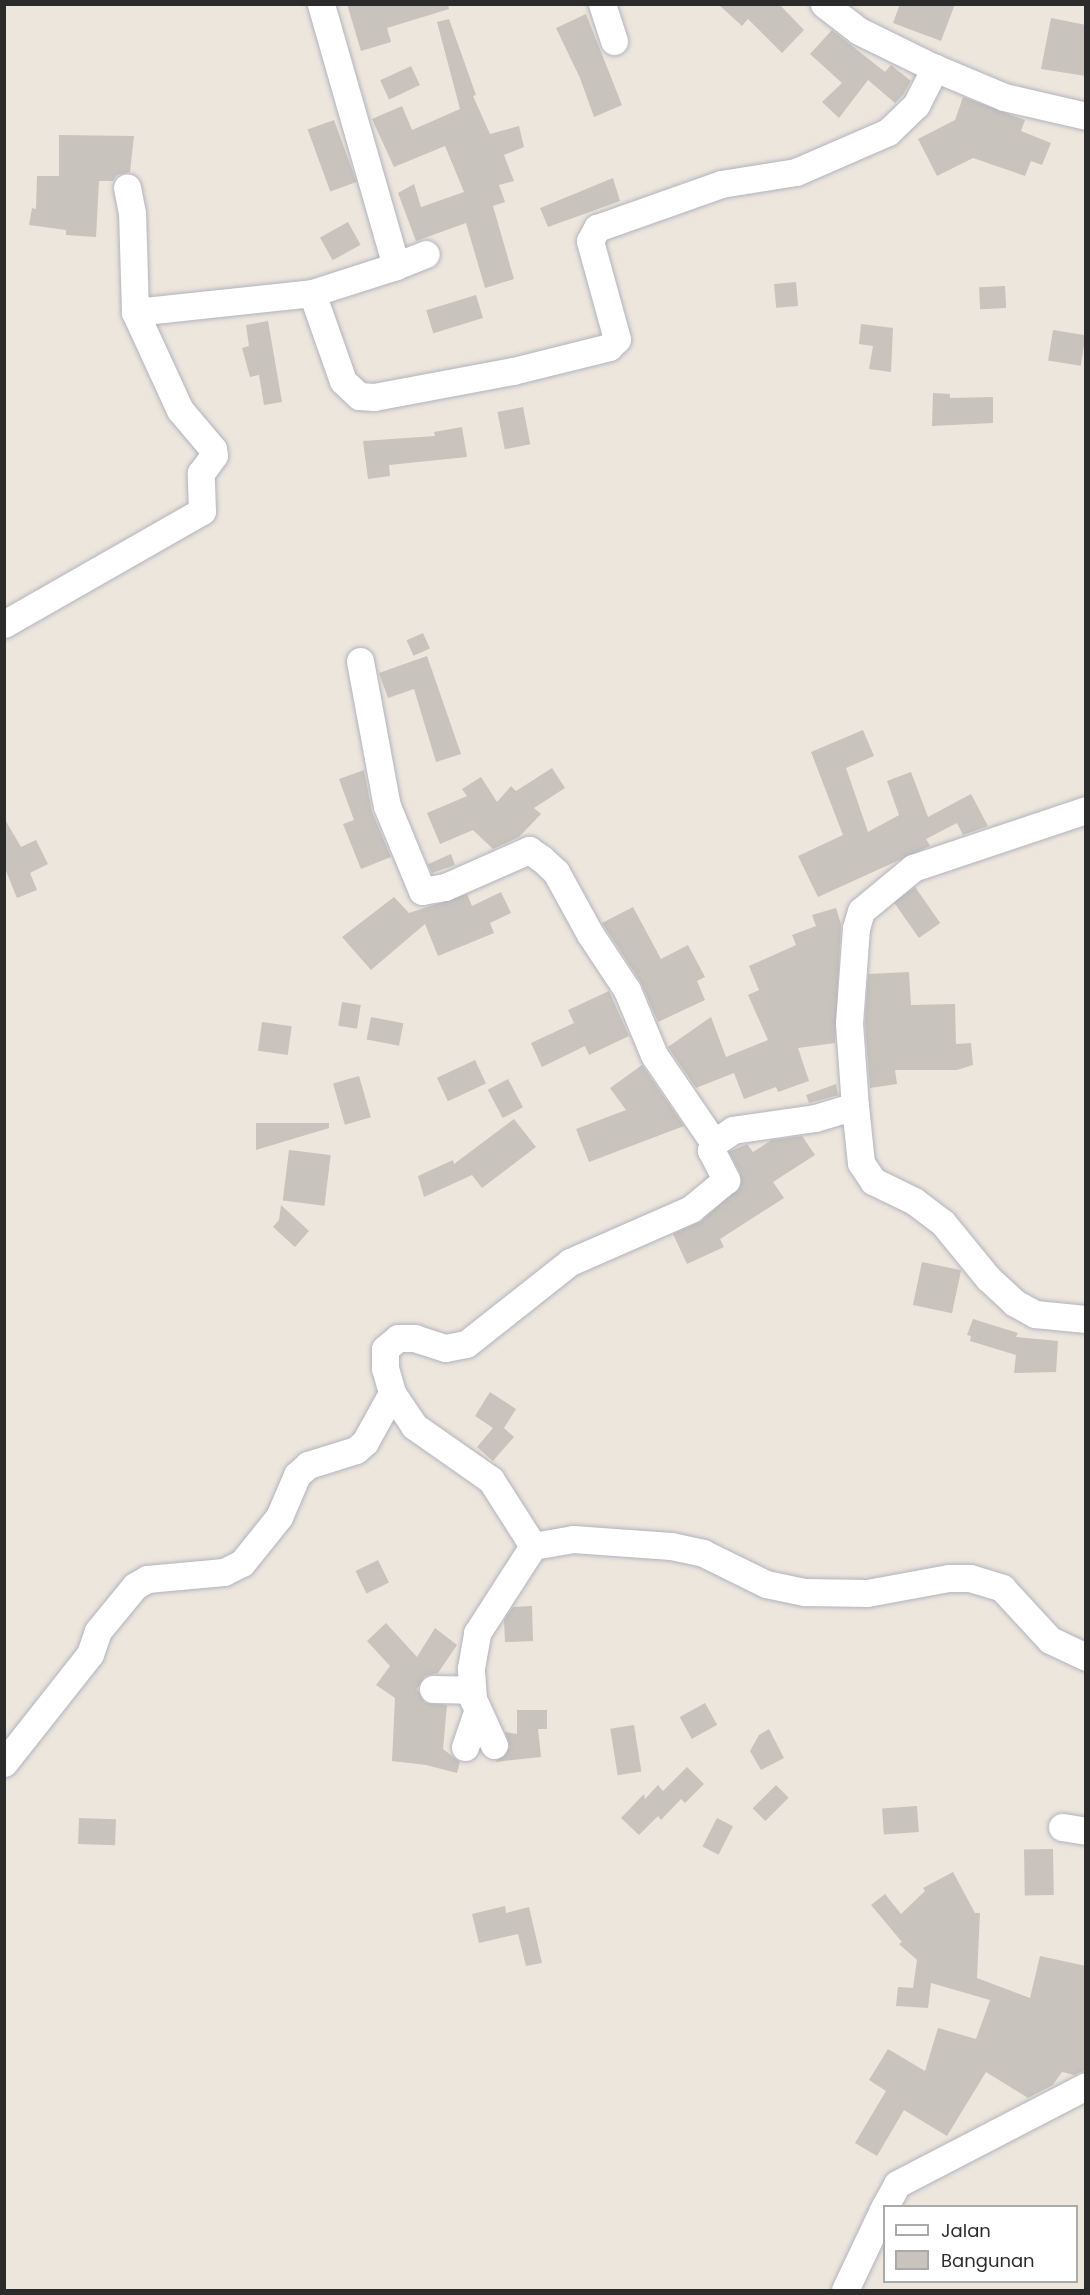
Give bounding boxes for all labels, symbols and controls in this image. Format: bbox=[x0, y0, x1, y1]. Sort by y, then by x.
legend bbox=[883, 2205, 1078, 2283]
text: Jalan bbox=[941, 2218, 991, 2243]
text: Bangunan bbox=[941, 2248, 1035, 2273]

